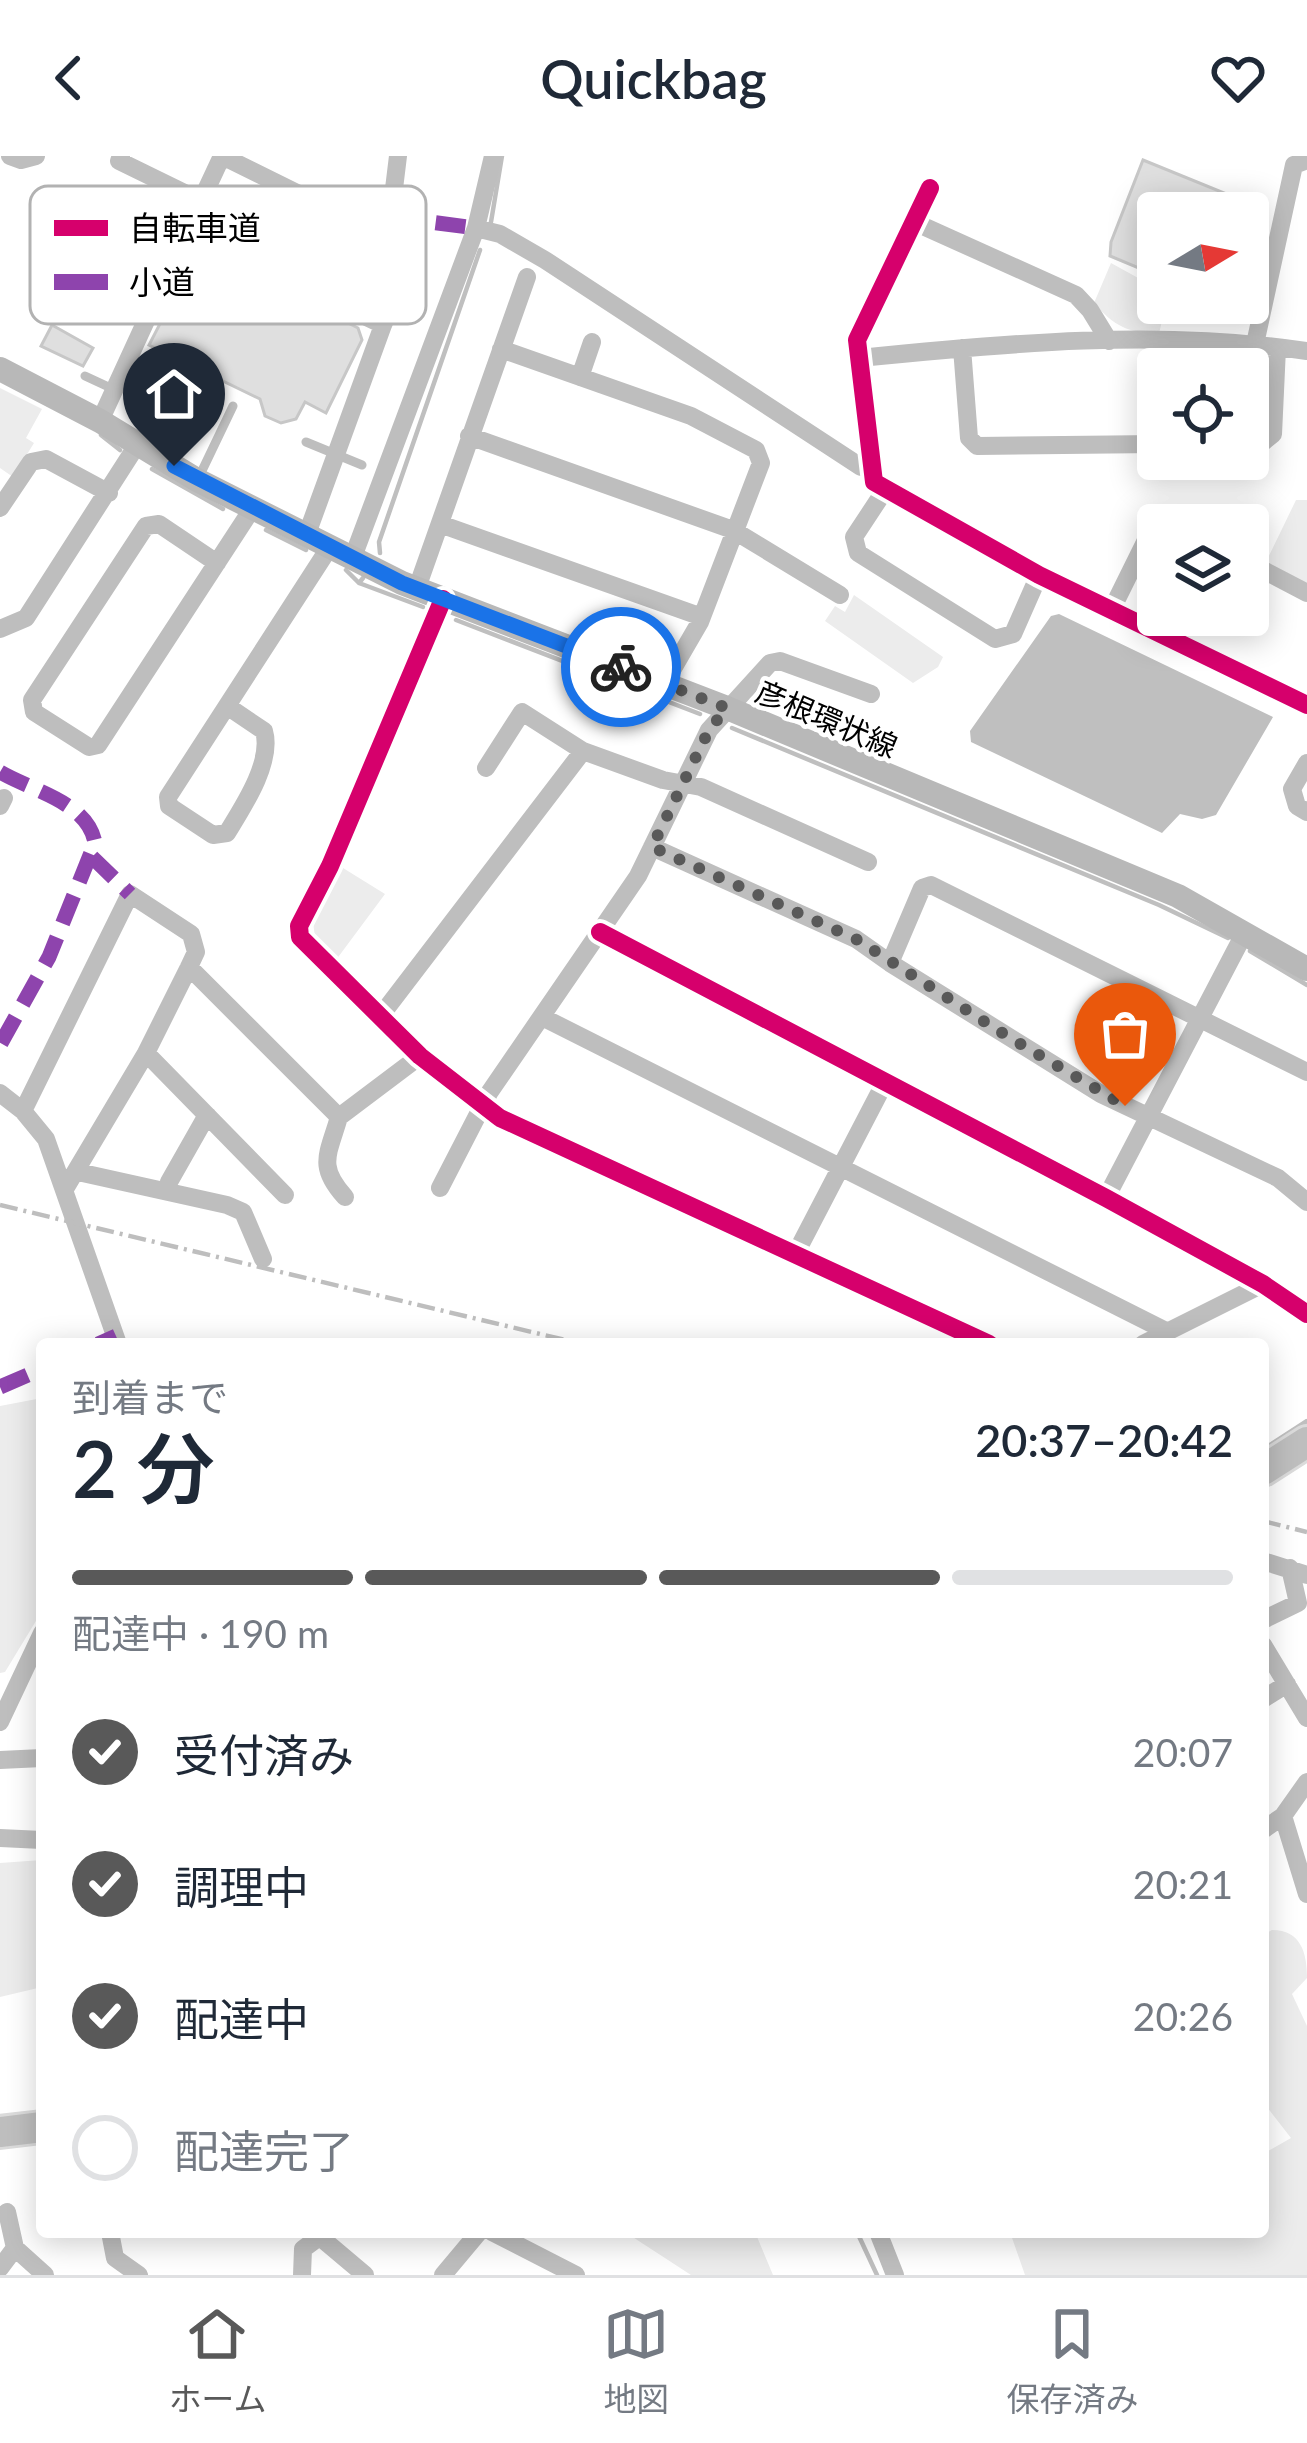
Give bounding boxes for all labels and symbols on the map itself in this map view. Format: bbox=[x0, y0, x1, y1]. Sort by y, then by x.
legend bbox=[30, 186, 426, 324]
north arrow bbox=[1137, 192, 1269, 324]
text: 自転車道 bbox=[129, 207, 261, 247]
text: 小道 bbox=[129, 261, 195, 301]
pin bbox=[123, 343, 225, 466]
courier bbox=[561, 607, 681, 727]
street label: 彦根環状線 bbox=[751, 672, 903, 764]
pin bbox=[1074, 983, 1176, 1106]

